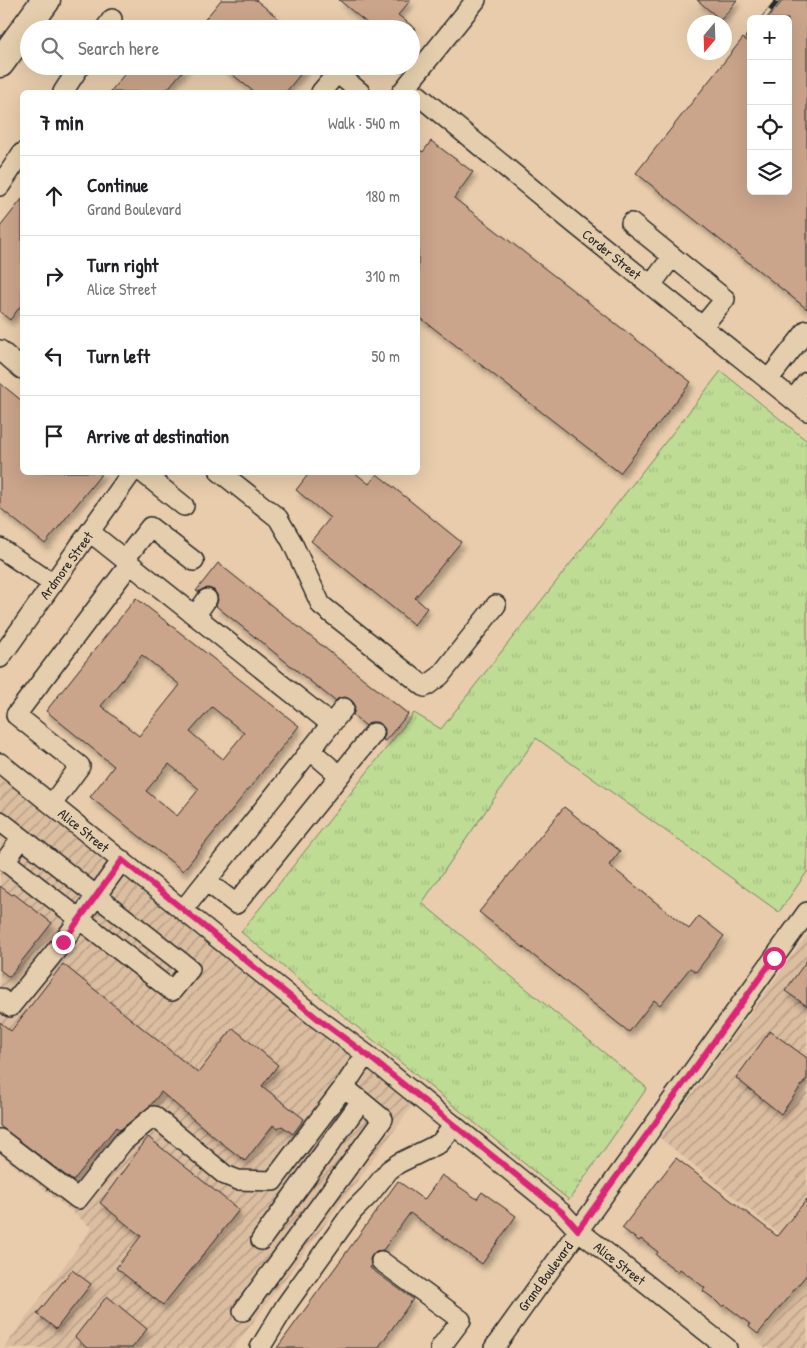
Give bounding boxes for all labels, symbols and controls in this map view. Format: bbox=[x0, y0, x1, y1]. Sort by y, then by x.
north arrow bbox=[687, 15, 732, 60]
map controls bbox=[747, 15, 792, 195]
button: + bbox=[747, 15, 792, 60]
search box bbox=[20, 20, 420, 75]
icon: search bbox=[38, 34, 66, 62]
text: Search here bbox=[78, 35, 159, 61]
button: − bbox=[747, 60, 792, 105]
button: locate bbox=[747, 105, 792, 150]
text: 7 min bbox=[40, 108, 84, 137]
text: Walk · 540 m bbox=[328, 112, 400, 134]
button: layers bbox=[747, 150, 792, 195]
text: Continue bbox=[87, 172, 148, 198]
icon: ahead bbox=[40, 182, 68, 210]
text: 180 m bbox=[366, 185, 400, 207]
text: Grand Boulevard bbox=[87, 198, 181, 220]
street label: Corder Street bbox=[578, 224, 646, 284]
text: Turn right bbox=[87, 252, 158, 278]
icon: right bbox=[40, 262, 68, 290]
text: 310 m bbox=[365, 265, 400, 287]
text: Alice Street bbox=[87, 278, 156, 300]
icon: left bbox=[40, 342, 68, 370]
text: Turn left bbox=[87, 343, 150, 369]
text: 50 m bbox=[372, 345, 400, 367]
icon: arrive bbox=[40, 422, 68, 450]
text: Arrive at destination bbox=[87, 423, 229, 449]
street label: Ardmore Street bbox=[35, 527, 97, 603]
street label: Alice Street bbox=[55, 804, 114, 857]
route end bbox=[52, 931, 75, 954]
route start bbox=[763, 947, 786, 970]
street label: Grand Boulevard bbox=[513, 1237, 577, 1315]
street label: Alice Street bbox=[590, 1237, 650, 1289]

